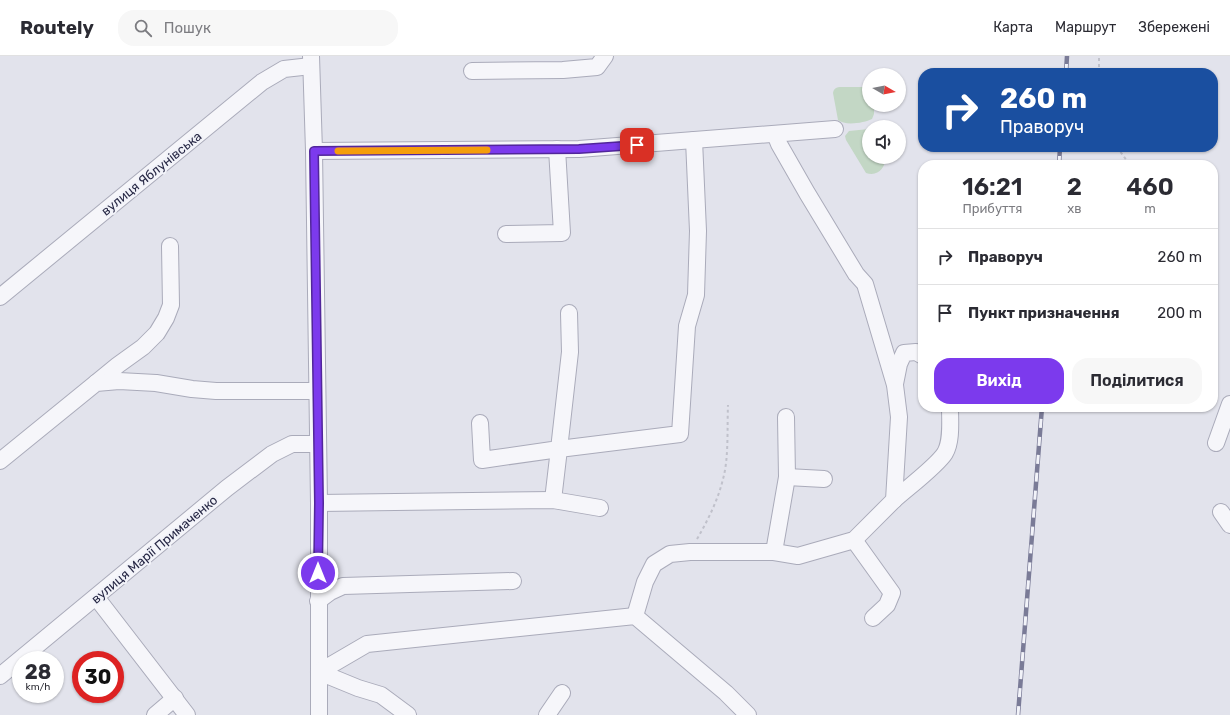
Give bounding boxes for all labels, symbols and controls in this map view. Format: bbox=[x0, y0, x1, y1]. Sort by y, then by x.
search box bbox=[118, 10, 398, 46]
text: Routely bbox=[20, 16, 94, 39]
icon: search bbox=[132, 17, 154, 39]
text: Пошук bbox=[164, 19, 211, 37]
text: Карта bbox=[993, 19, 1033, 36]
text: Маршрут bbox=[1055, 19, 1116, 36]
text: Збережені bbox=[1138, 19, 1210, 36]
north arrow bbox=[862, 68, 906, 112]
map controls bbox=[862, 68, 906, 164]
text: 260 m bbox=[1000, 82, 1087, 115]
icon: right bbox=[934, 84, 986, 136]
text: Праворуч bbox=[1000, 116, 1084, 138]
button: sound bbox=[862, 120, 906, 164]
street label: вулиця Яблунівська bbox=[98, 128, 205, 218]
pin bbox=[620, 128, 654, 162]
icon: arrive bbox=[626, 134, 648, 156]
text: 16:21 bbox=[962, 173, 1023, 201]
text: 2 bbox=[1067, 173, 1082, 201]
text: 460 bbox=[1126, 173, 1174, 201]
text: Прибуття bbox=[962, 201, 1022, 216]
text: хв bbox=[1067, 201, 1082, 216]
text: m bbox=[1144, 201, 1156, 216]
icon: right bbox=[934, 246, 956, 268]
text: Праворуч bbox=[968, 248, 1043, 266]
text: 260 m bbox=[1158, 248, 1202, 266]
icon: arrive bbox=[934, 302, 956, 324]
text: Пункт призначення bbox=[968, 304, 1120, 322]
text: 200 m bbox=[1157, 304, 1202, 322]
button: Вихід bbox=[934, 358, 1064, 404]
button: Поділитися bbox=[1072, 358, 1202, 404]
street label: вулиця Марії Примаченко bbox=[88, 492, 220, 607]
position arrow bbox=[297, 552, 339, 594]
speed limit sign: 30 bbox=[72, 651, 124, 703]
text: 28 bbox=[25, 660, 51, 684]
text: km/h bbox=[26, 681, 50, 693]

